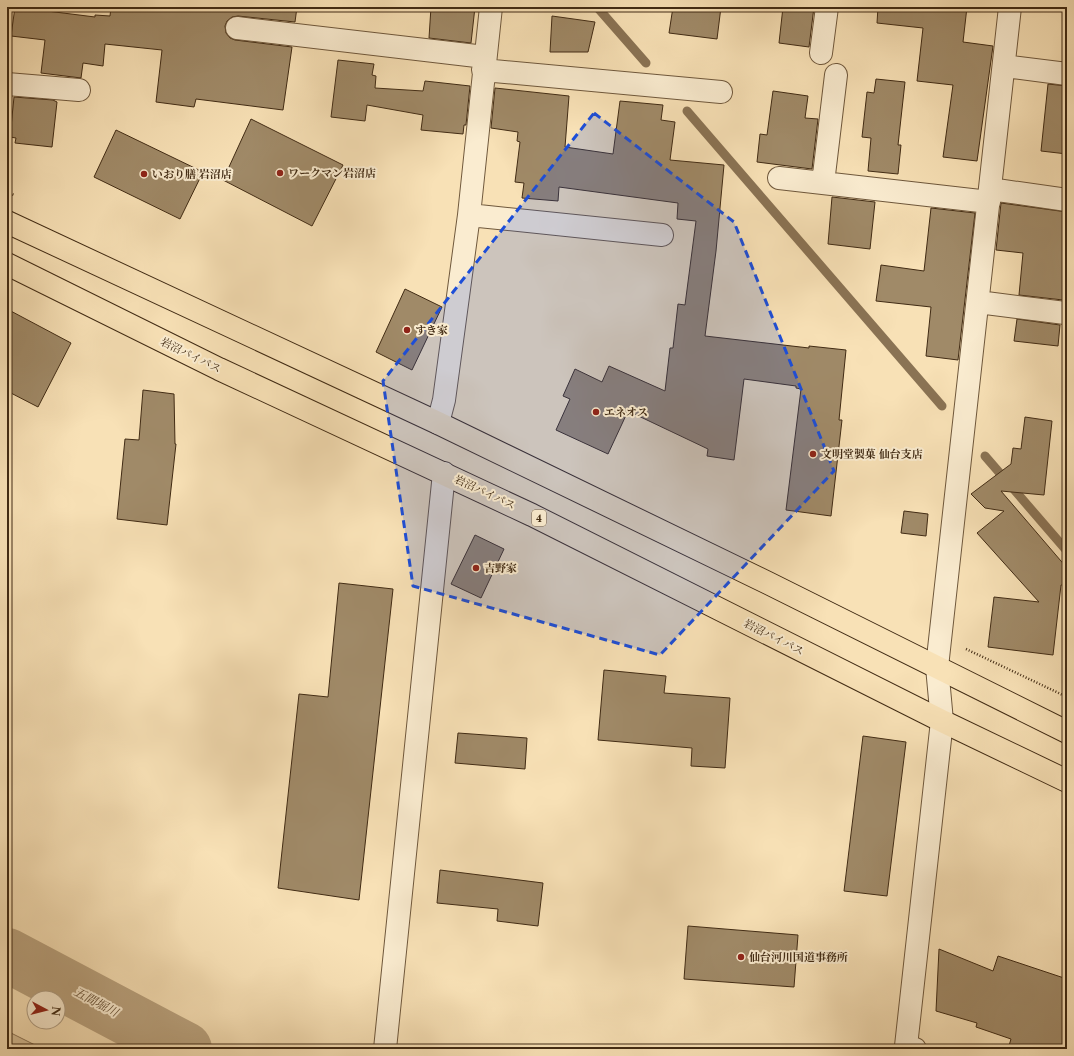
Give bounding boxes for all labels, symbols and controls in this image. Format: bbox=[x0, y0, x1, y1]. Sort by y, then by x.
place label: ワークマン岩沼店 bbox=[288, 166, 376, 180]
place label: いおり膳 岩沼店 bbox=[152, 167, 232, 181]
marker: ワークマン岩沼店 bbox=[275, 168, 285, 178]
marker: いおり膳 岩沼店 bbox=[139, 169, 149, 179]
place label: すき家 bbox=[415, 323, 448, 337]
marker: すき家 bbox=[402, 325, 412, 335]
street label: 岩沼バイパス bbox=[158, 334, 224, 376]
place label: エネオス bbox=[604, 405, 648, 419]
marker: エネオス bbox=[591, 407, 601, 417]
place label: 文明堂製菓 仙台支店 bbox=[821, 447, 923, 461]
marker: 文明堂製菓 仙台支店 bbox=[808, 449, 818, 459]
street label: 岩沼バイパス bbox=[452, 472, 518, 512]
road number: 4 bbox=[532, 510, 546, 526]
place label: 吉野家 bbox=[484, 561, 517, 575]
marker: 吉野家 bbox=[471, 563, 481, 573]
street label: 岩沼バイパス bbox=[742, 616, 806, 658]
place label: 仙台河川国道事務所 bbox=[749, 950, 848, 964]
marker: 仙台河川国道事務所 bbox=[736, 952, 746, 962]
water label: 五間堀川 bbox=[72, 984, 123, 1020]
north arrow bbox=[26, 990, 66, 1030]
text: N bbox=[48, 1006, 63, 1017]

